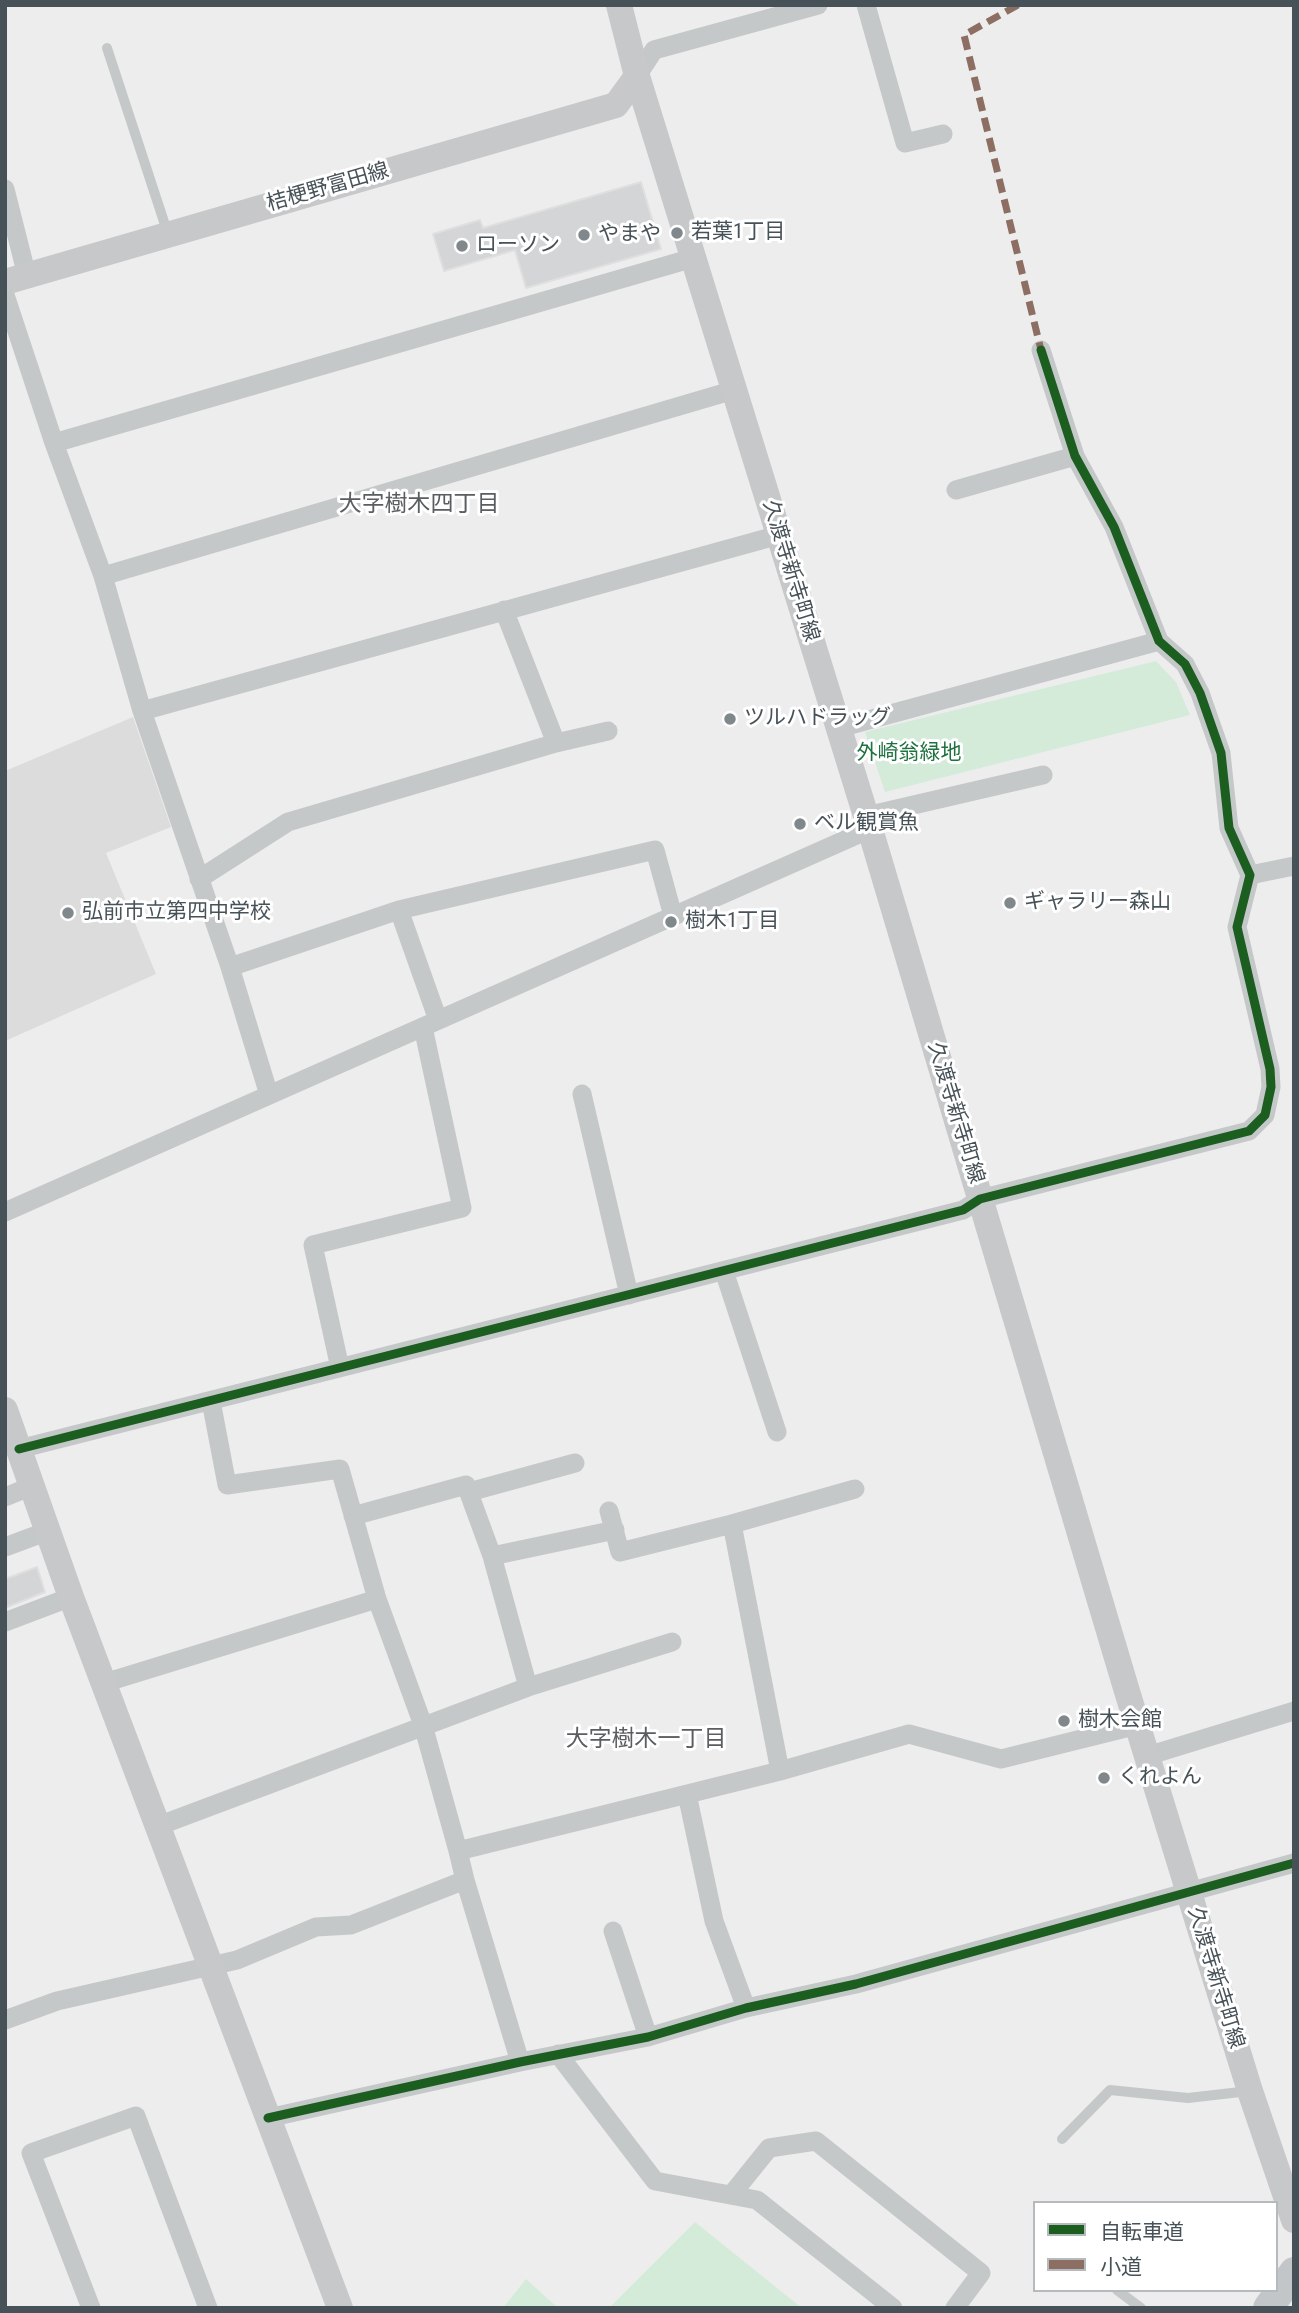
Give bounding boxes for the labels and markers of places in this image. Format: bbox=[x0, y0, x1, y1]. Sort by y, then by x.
place label: 若葉1丁目 bbox=[691, 220, 785, 246]
place label: やまや bbox=[598, 222, 661, 248]
marker: 若葉1丁目 bbox=[669, 225, 685, 241]
marker: やまや bbox=[576, 227, 592, 243]
place label: ローソン bbox=[476, 233, 560, 259]
marker: ローソン bbox=[454, 238, 470, 254]
place label: ツルハドラッグ bbox=[744, 706, 891, 732]
marker: ツルハドラッグ bbox=[722, 711, 738, 727]
place label: ベル観賞魚 bbox=[814, 811, 919, 837]
marker: ベル観賞魚 bbox=[792, 816, 808, 832]
place label: ギャラリー森山 bbox=[1024, 890, 1171, 916]
marker: ギャラリー森山 bbox=[1002, 895, 1018, 911]
place label: 弘前市立第四中学校 bbox=[82, 900, 271, 926]
marker: 弘前市立第四中学校 bbox=[60, 905, 76, 921]
place label: 樹木1丁目 bbox=[685, 909, 779, 935]
marker: 樹木1丁目 bbox=[663, 914, 679, 930]
place label: 樹木会館 bbox=[1078, 1708, 1162, 1734]
marker: 樹木会館 bbox=[1056, 1713, 1072, 1729]
place label: くれよん bbox=[1118, 1765, 1202, 1791]
marker: くれよん bbox=[1096, 1770, 1112, 1786]

